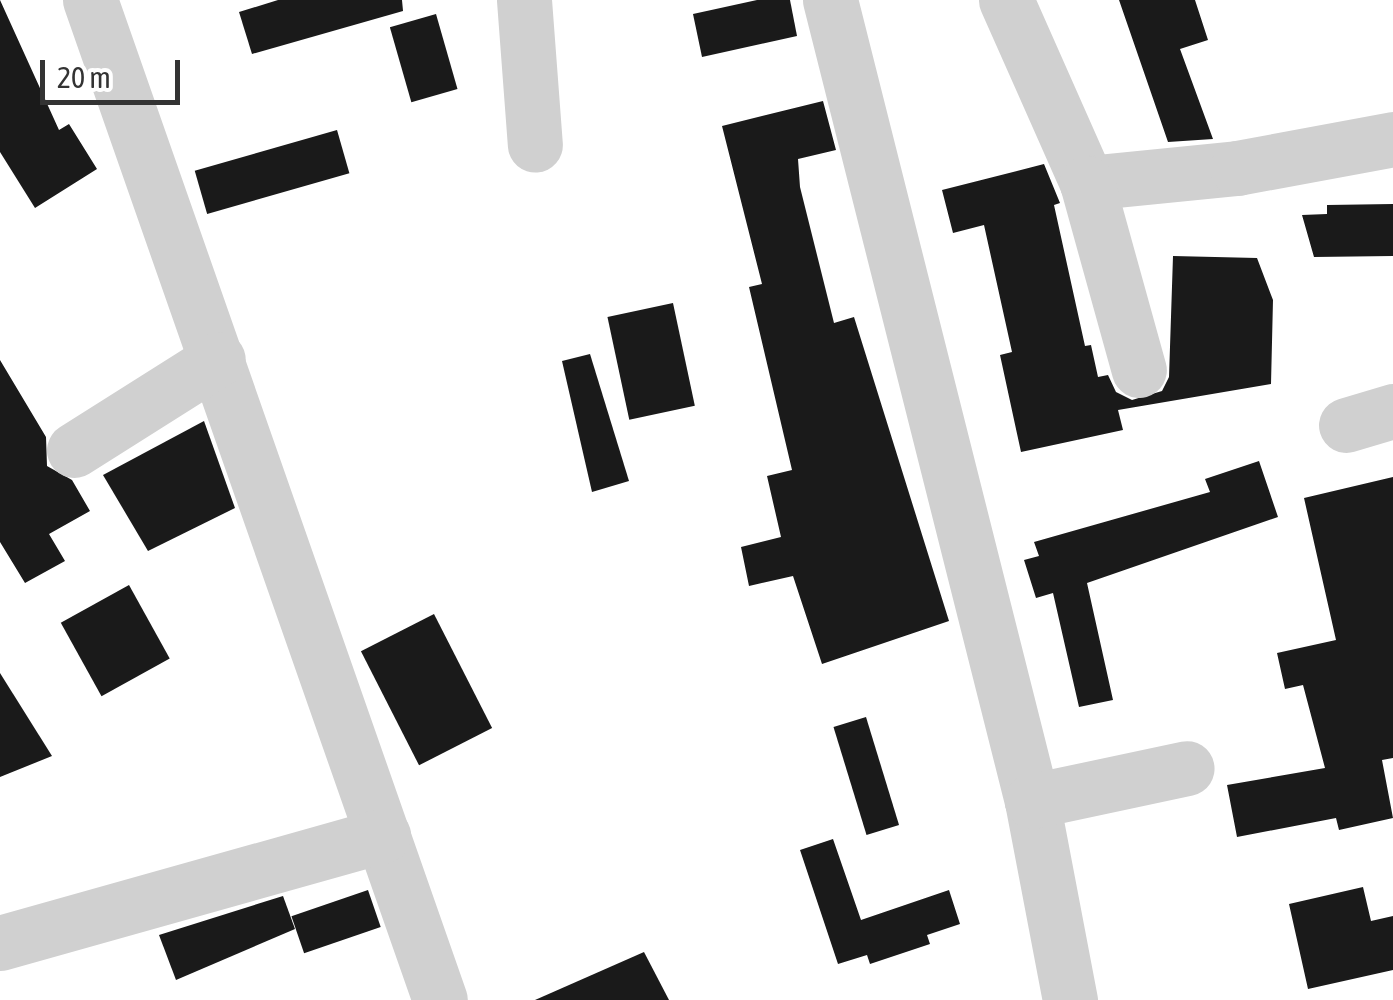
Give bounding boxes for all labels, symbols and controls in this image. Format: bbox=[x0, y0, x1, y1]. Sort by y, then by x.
scale bar bbox=[45, 40, 185, 102]
text: 20 m bbox=[57, 60, 111, 94]

